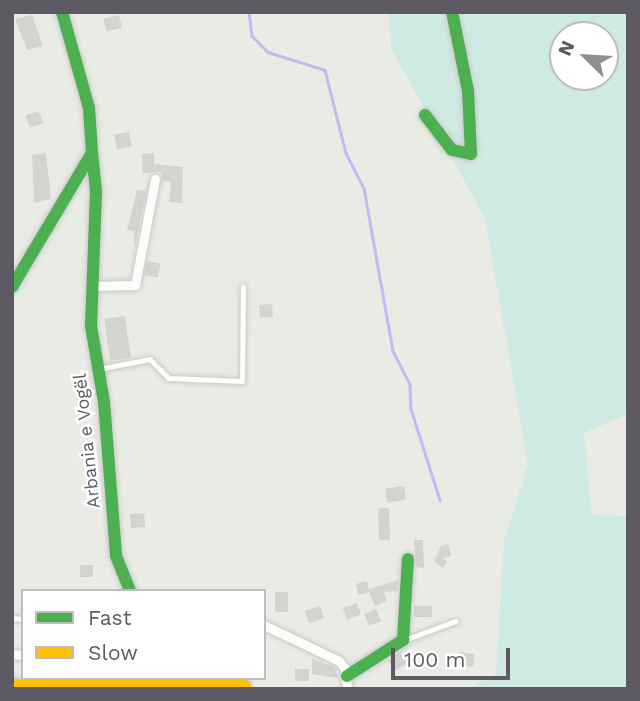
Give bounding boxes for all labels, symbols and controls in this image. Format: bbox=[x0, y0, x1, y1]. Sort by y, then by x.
north arrow bbox=[549, 21, 619, 91]
text: N bbox=[553, 37, 580, 59]
street label: Arbania e Vogël bbox=[69, 372, 105, 510]
legend bbox=[21, 589, 266, 680]
text: Fast bbox=[88, 605, 132, 630]
scale bar bbox=[395, 634, 514, 678]
text: Slow bbox=[88, 640, 138, 665]
text: 100 m bbox=[404, 647, 466, 672]

